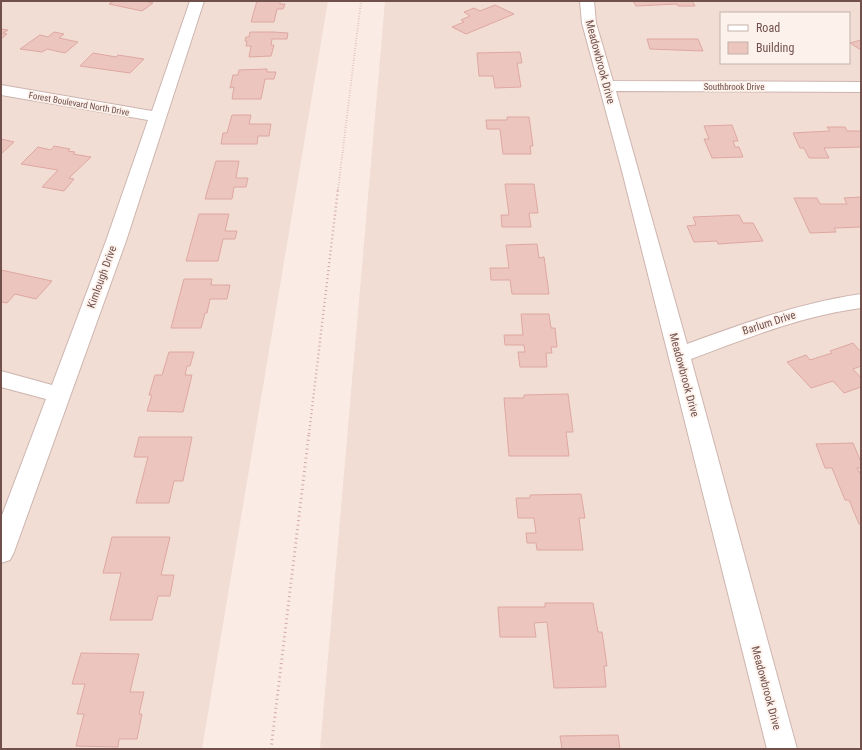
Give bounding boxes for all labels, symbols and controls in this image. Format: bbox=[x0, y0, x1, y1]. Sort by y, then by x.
legend bbox=[720, 12, 850, 64]
street label: Meadowbrook Drive bbox=[583, 19, 617, 105]
text: Road bbox=[756, 21, 780, 35]
text: Building bbox=[756, 41, 794, 55]
street label: Southbrook Drive bbox=[704, 82, 764, 92]
street label: Forest Boulevard North Drive bbox=[28, 90, 130, 118]
street label: Kimlough Drive bbox=[85, 244, 119, 310]
street label: Barlum Drive bbox=[741, 308, 797, 338]
street label: Meadowbrook Drive bbox=[667, 332, 701, 418]
street label: Meadowbrook Drive bbox=[749, 645, 783, 731]

